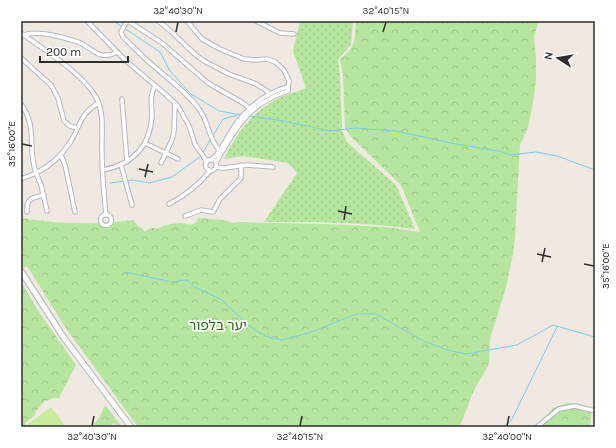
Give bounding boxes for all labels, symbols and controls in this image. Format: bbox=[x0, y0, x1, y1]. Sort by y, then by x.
text: 32°40'30"N bbox=[153, 5, 203, 17]
text: 32°40'15"N bbox=[363, 5, 409, 17]
scale bar bbox=[40, 38, 128, 64]
north arrow bbox=[538, 38, 578, 78]
text: 200 m bbox=[46, 45, 81, 59]
text: N bbox=[542, 51, 556, 61]
text: 35°16'00"E bbox=[6, 121, 18, 167]
text: 35°16'00"E bbox=[600, 243, 612, 289]
park label: יער בלפור bbox=[189, 317, 247, 334]
text: 32°40'30"N bbox=[67, 431, 117, 443]
text: 32°40'15"N bbox=[277, 431, 323, 443]
text: 32°40'00"N bbox=[482, 431, 532, 443]

